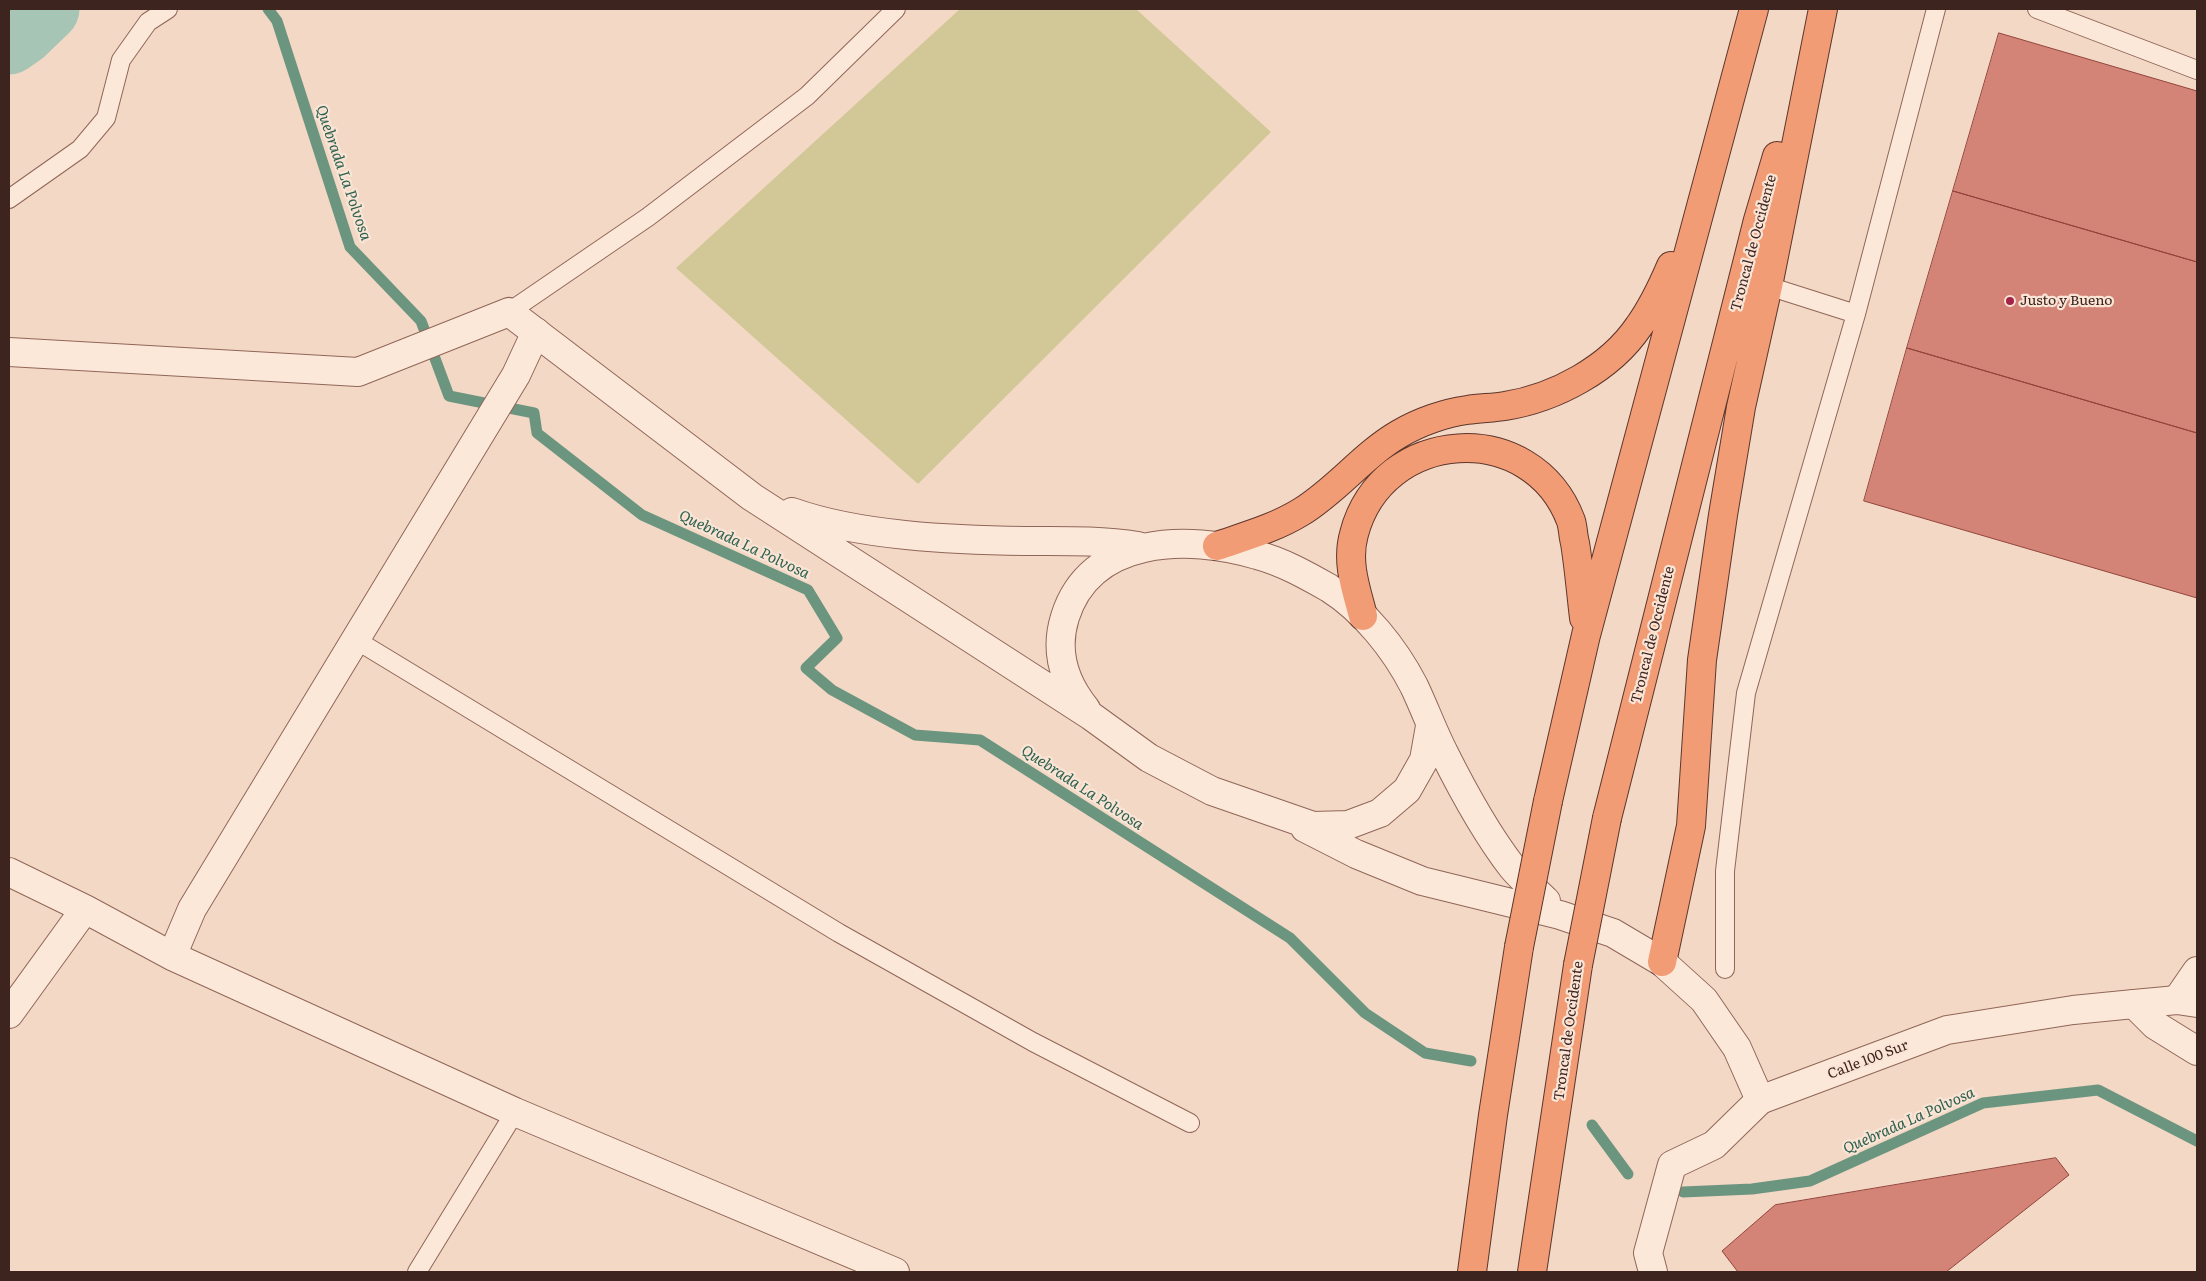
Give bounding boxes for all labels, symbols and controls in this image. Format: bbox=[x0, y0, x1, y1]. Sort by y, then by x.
water label: Quebrada La Polvosa bbox=[311, 103, 375, 243]
street label: Troncal de Occidente bbox=[1728, 173, 1780, 313]
place label: Justo y Bueno bbox=[2020, 293, 2113, 309]
marker: Justo y Bueno bbox=[2004, 295, 2016, 307]
water label: Quebrada La Polvosa bbox=[676, 507, 812, 583]
street label: Troncal de Occidente bbox=[1628, 565, 1678, 705]
water label: Quebrada La Polvosa bbox=[1018, 742, 1146, 834]
street label: Troncal de Occidente bbox=[1551, 960, 1587, 1102]
street label: Calle 100 Sur bbox=[1825, 1037, 1911, 1083]
water label: Quebrada La Polvosa bbox=[1840, 1084, 1978, 1158]

